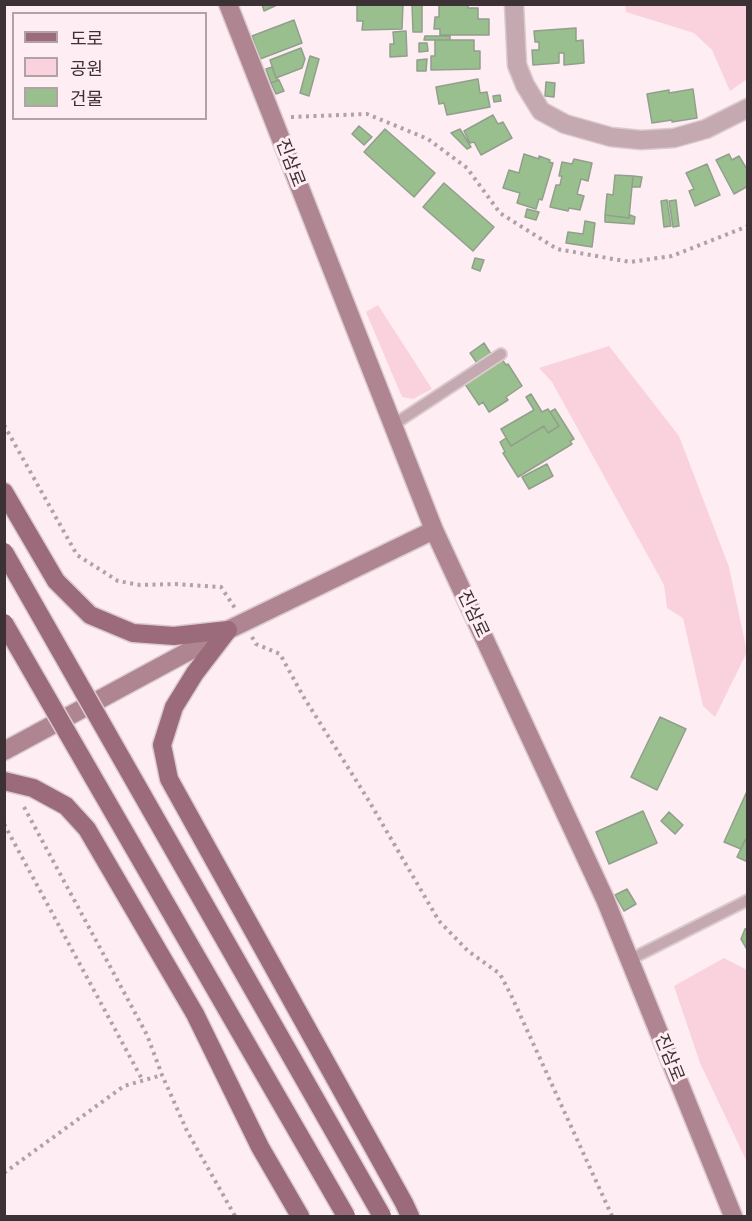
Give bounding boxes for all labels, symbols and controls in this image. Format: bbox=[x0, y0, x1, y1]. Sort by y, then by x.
legend bbox=[12, 12, 207, 120]
text: 도로 bbox=[70, 28, 103, 50]
text: 공원 bbox=[70, 58, 103, 80]
text: 건물 bbox=[70, 88, 103, 110]
street label: 진삼로 bbox=[271, 136, 309, 190]
street label: 진삼로 bbox=[453, 587, 493, 641]
street label: 진삼로 bbox=[650, 1031, 688, 1085]

